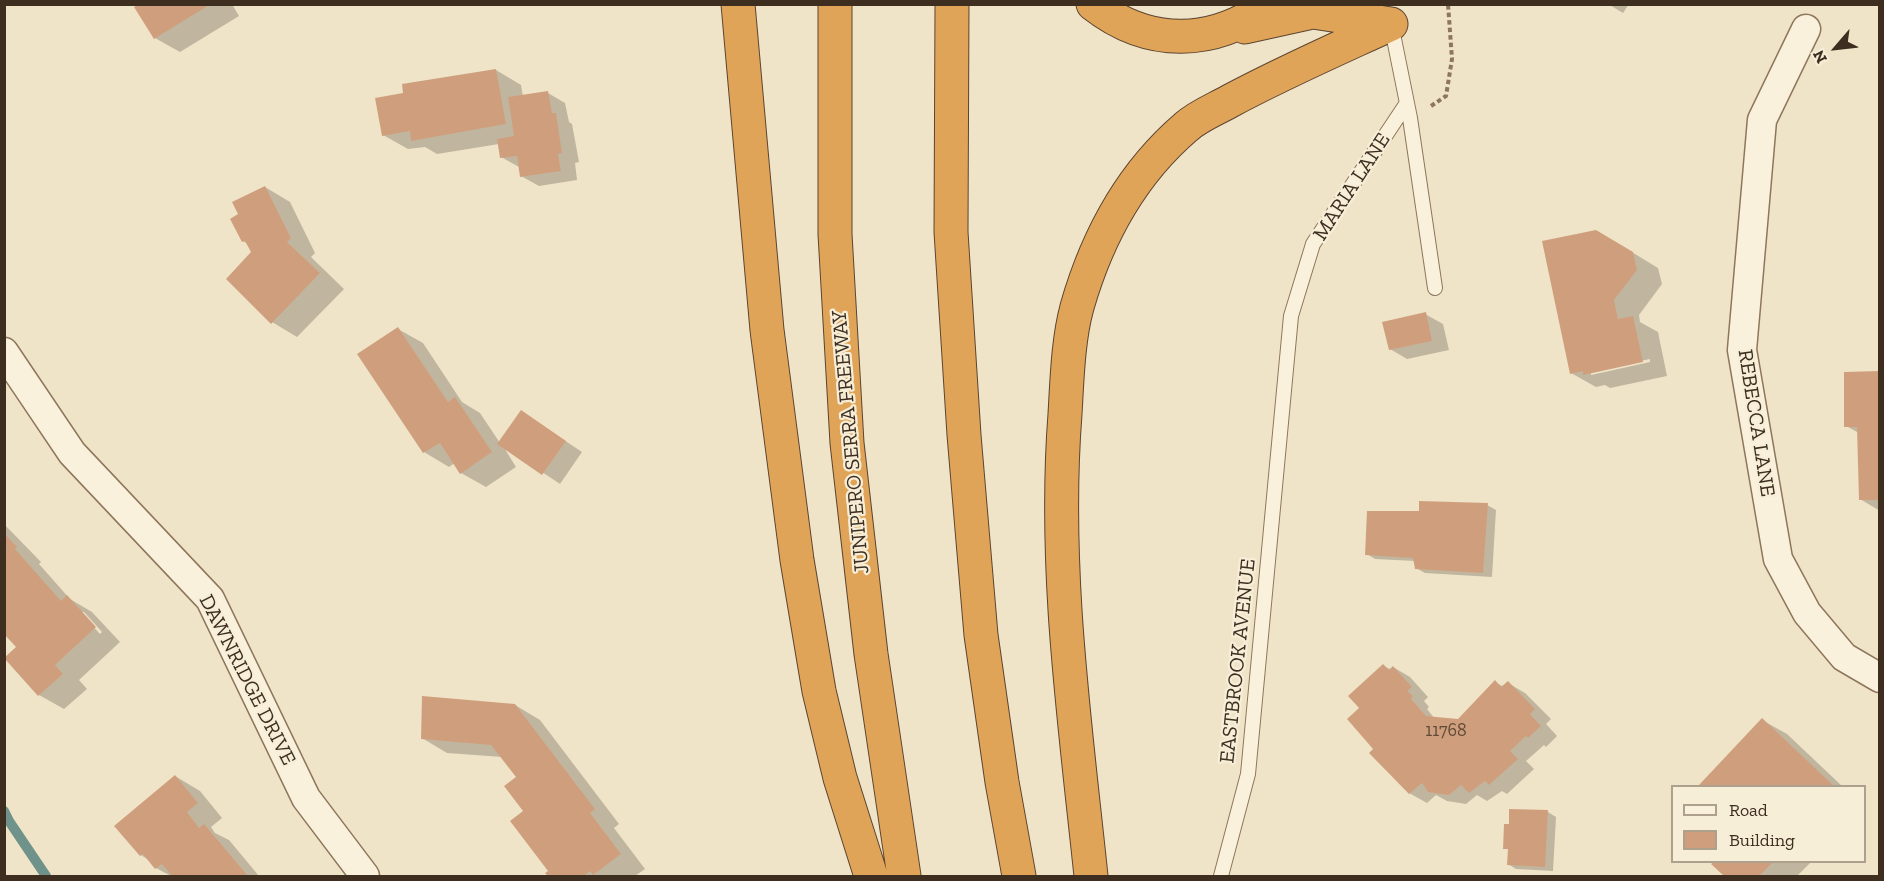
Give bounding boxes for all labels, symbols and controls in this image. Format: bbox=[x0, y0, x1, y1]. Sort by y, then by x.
north arrow bbox=[1806, 18, 1866, 78]
text: N bbox=[1808, 47, 1831, 67]
street label: MARIA LANE bbox=[1308, 129, 1396, 245]
street label: JUNIPERO SERRA FREEWAY bbox=[827, 309, 875, 575]
street label: REBECCA LANE bbox=[1732, 348, 1780, 498]
street label: EASTBROOK AVENUE bbox=[1215, 558, 1261, 764]
street label: DAWNRIDGE DRIVE bbox=[193, 591, 301, 769]
house number: 11768 bbox=[1425, 720, 1467, 742]
legend bbox=[1671, 785, 1866, 863]
text: Road bbox=[1729, 799, 1768, 821]
text: Building bbox=[1729, 829, 1795, 851]

